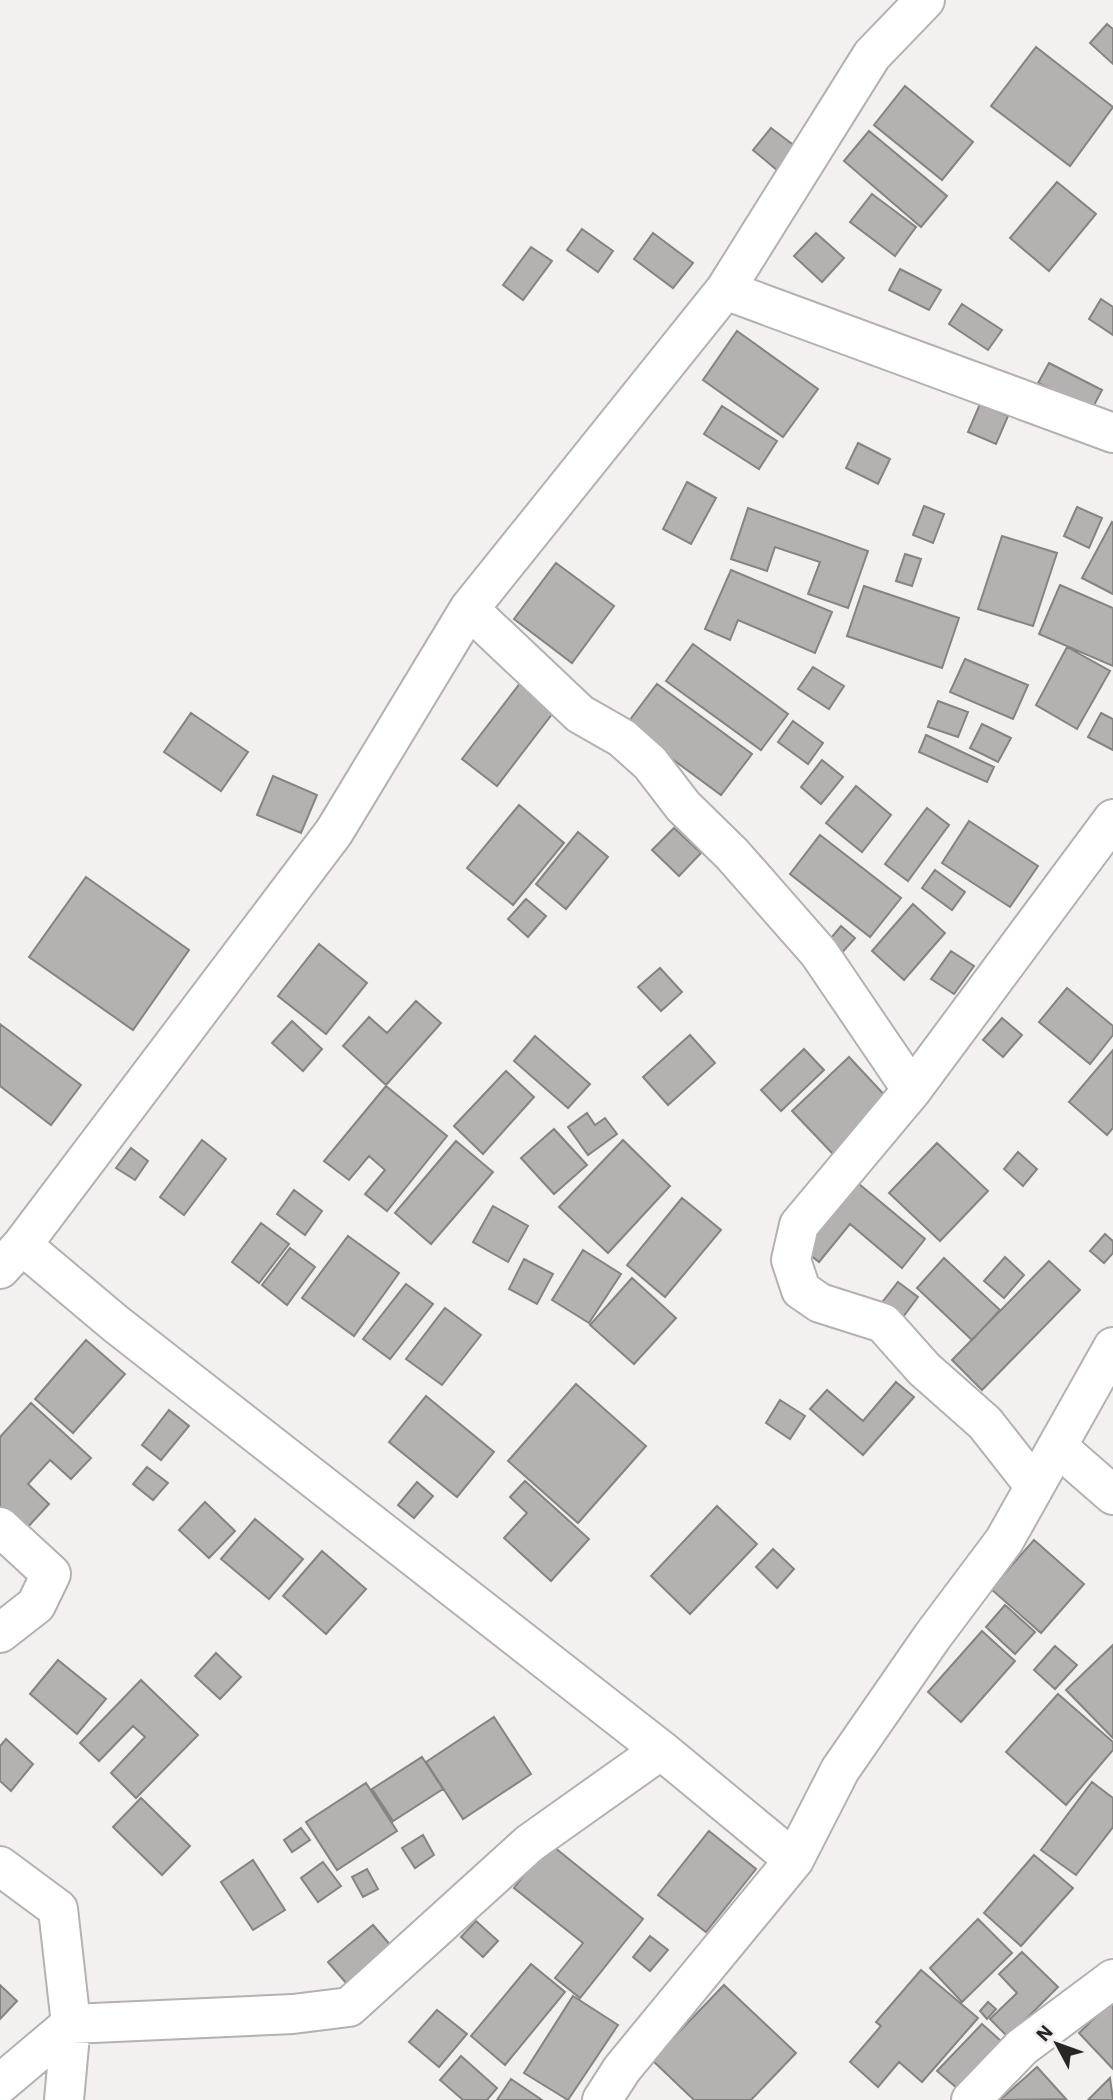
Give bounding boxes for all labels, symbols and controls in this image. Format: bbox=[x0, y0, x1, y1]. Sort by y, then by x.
north arrow bbox=[1022, 2009, 1092, 2079]
text: N bbox=[1031, 2020, 1058, 2046]

